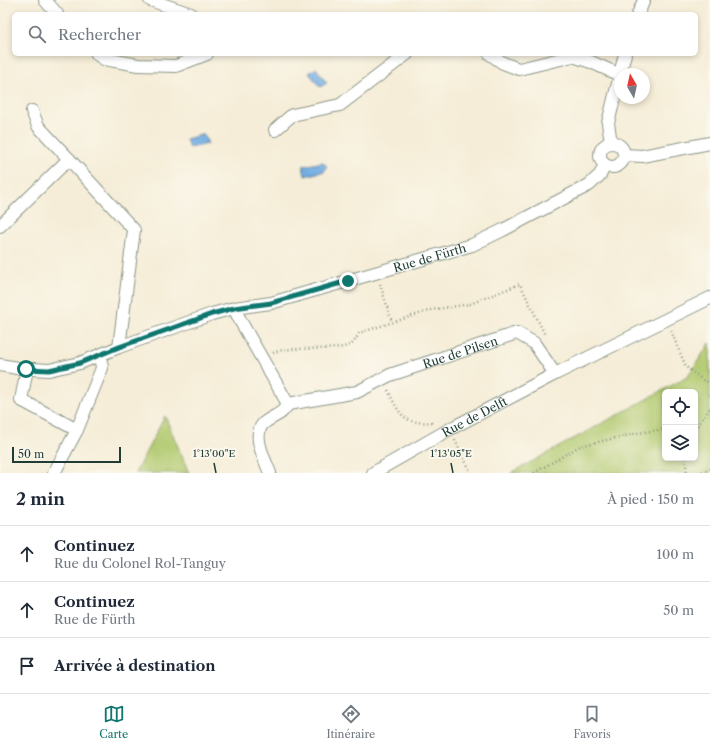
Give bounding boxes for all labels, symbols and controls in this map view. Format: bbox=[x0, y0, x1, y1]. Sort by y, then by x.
search box bbox=[12, 12, 698, 56]
icon: search bbox=[26, 23, 48, 45]
text: Rechercher bbox=[58, 25, 141, 44]
north arrow bbox=[614, 68, 650, 104]
street label: Rue de Fürth bbox=[391, 240, 468, 275]
route end bbox=[339, 272, 357, 290]
street label: Rue de Pilsen bbox=[421, 332, 500, 371]
route start bbox=[17, 360, 35, 378]
map controls bbox=[662, 389, 698, 461]
button: locate bbox=[662, 389, 698, 425]
street label: Rue de Delft bbox=[439, 393, 510, 440]
button: layers bbox=[662, 425, 698, 461]
scale bar bbox=[12, 445, 121, 464]
text: 50 m bbox=[18, 447, 44, 461]
text: 1°13'00"E bbox=[193, 447, 235, 460]
text: 1°13'05"E bbox=[430, 447, 472, 460]
text: 2 min bbox=[16, 489, 65, 509]
text: À pied · 150 m bbox=[607, 491, 694, 507]
text: Continuez bbox=[54, 536, 135, 555]
icon: ahead bbox=[16, 543, 38, 565]
text: 100 m bbox=[656, 546, 694, 562]
text: Rue du Colonel Rol-Tanguy bbox=[54, 555, 226, 571]
text: Continuez bbox=[54, 592, 135, 611]
icon: ahead bbox=[16, 599, 38, 621]
text: 50 m bbox=[663, 602, 694, 618]
text: Rue de Fürth bbox=[54, 611, 135, 627]
icon: arrive bbox=[16, 655, 38, 677]
text: Arrivée à destination bbox=[54, 656, 216, 675]
tab: Carte bbox=[99, 703, 128, 741]
tab: Itinéraire bbox=[326, 703, 375, 741]
tab: Favoris bbox=[573, 703, 611, 741]

